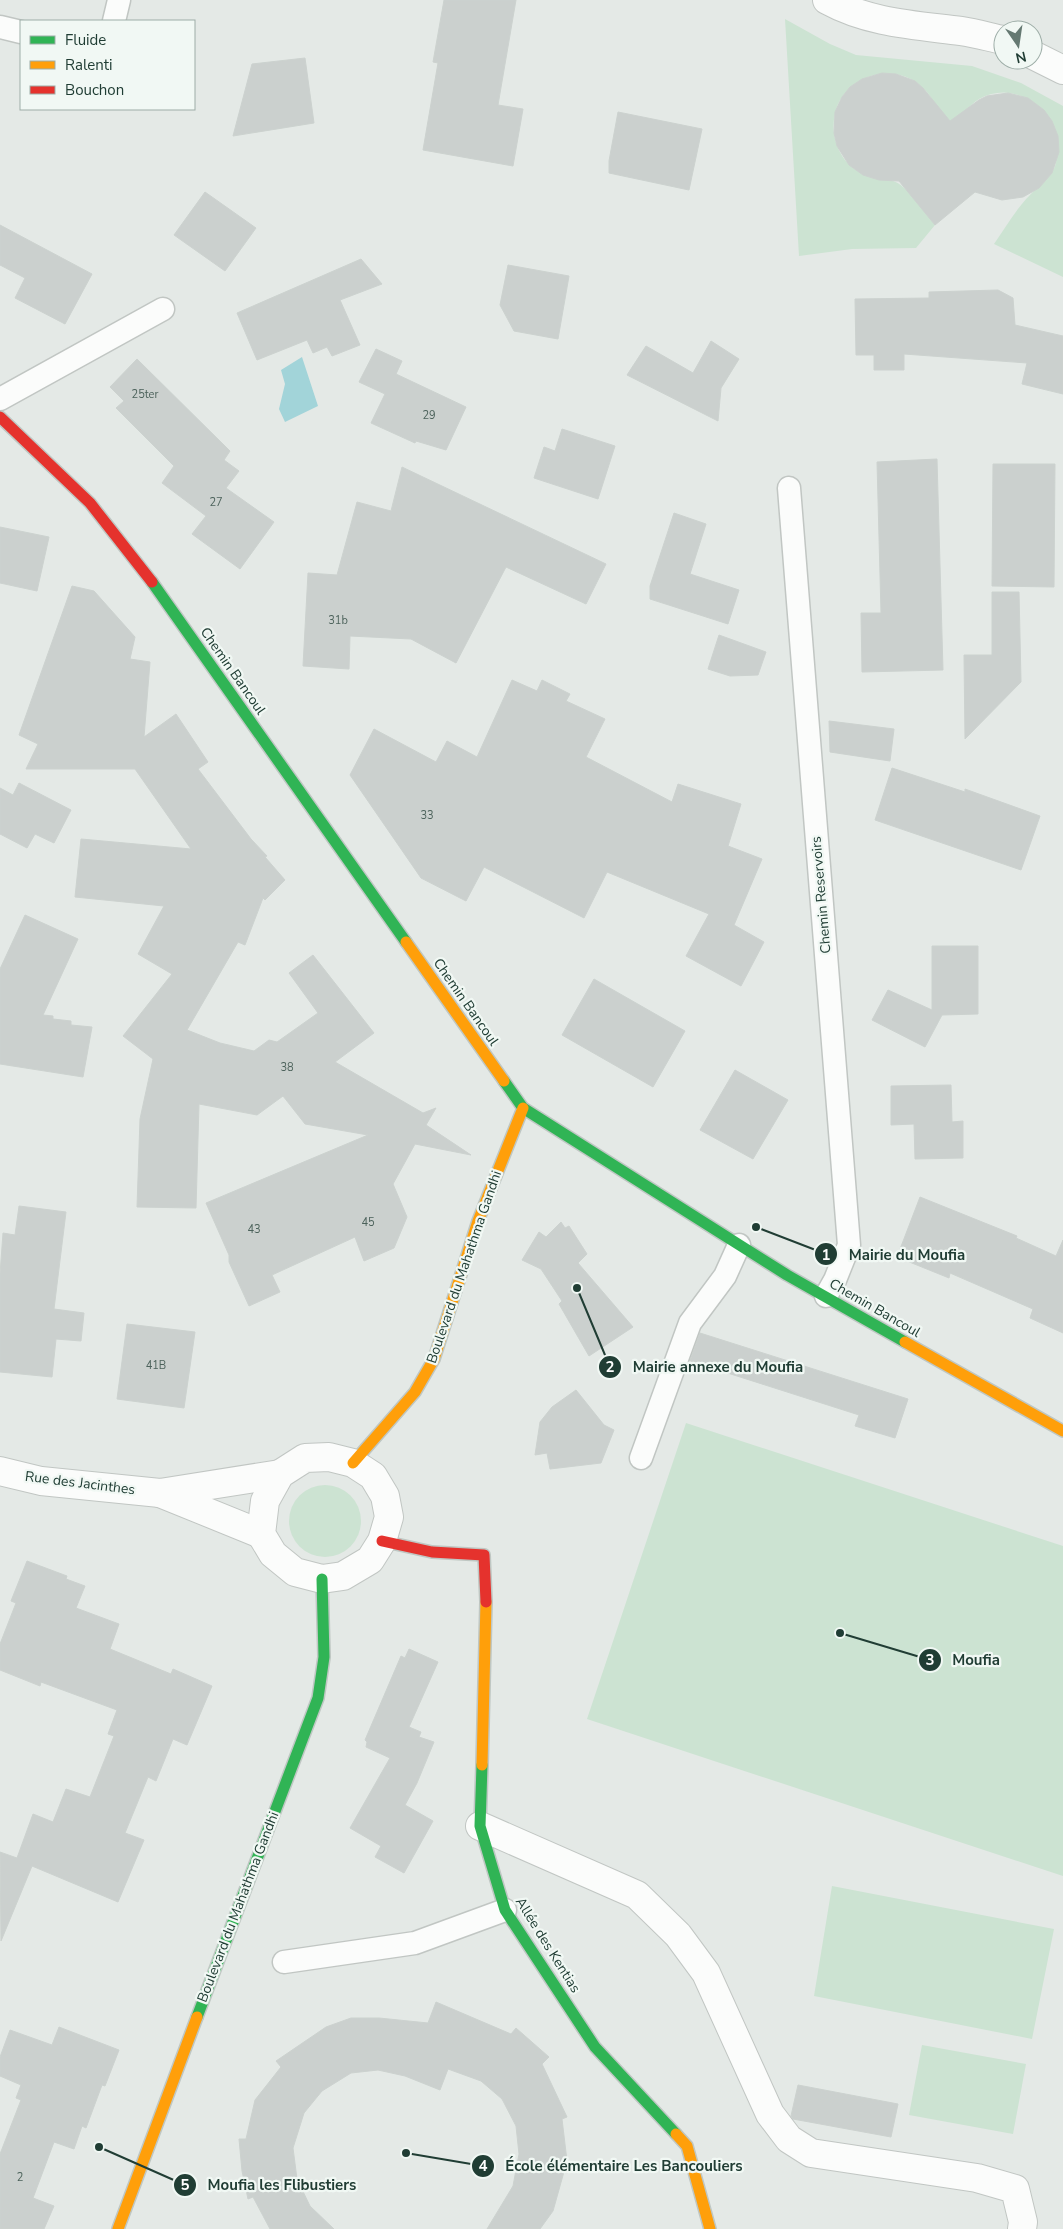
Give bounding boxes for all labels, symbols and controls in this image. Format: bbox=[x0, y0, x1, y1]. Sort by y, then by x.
legend bbox=[20, 20, 195, 110]
north arrow bbox=[993, 20, 1043, 70]
text: Fluide bbox=[65, 30, 106, 50]
text: N bbox=[1014, 47, 1028, 68]
text: Ralenti bbox=[65, 55, 113, 75]
text: Bouchon bbox=[65, 80, 124, 100]
house number: 25ter bbox=[132, 387, 158, 402]
house number: 29 bbox=[422, 408, 436, 423]
house number: 27 bbox=[209, 495, 223, 510]
house number: 31b bbox=[328, 613, 348, 628]
street label: Chemin Bancoul bbox=[196, 624, 271, 719]
house number: 33 bbox=[420, 808, 434, 823]
street label: Chemin Reservoirs bbox=[806, 835, 836, 954]
street label: Chemin Bancoul bbox=[429, 955, 504, 1050]
house number: 38 bbox=[280, 1060, 294, 1075]
street label: Boulevard du Mahathma Gandhi bbox=[422, 1168, 506, 1366]
house number: 45 bbox=[361, 1215, 375, 1230]
house number: 43 bbox=[247, 1222, 261, 1237]
callout: Mairie du Moufia bbox=[814, 1239, 975, 1269]
text: 1 bbox=[821, 1245, 831, 1265]
text: Mairie du Moufia bbox=[849, 1245, 965, 1265]
street label: Chemin Bancoul bbox=[826, 1274, 925, 1342]
callout: Mairie annexe du Moufia bbox=[597, 1352, 813, 1382]
text: 2 bbox=[605, 1357, 615, 1377]
text: Mairie annexe du Moufia bbox=[633, 1357, 803, 1377]
house number: 41B bbox=[146, 1358, 166, 1373]
street label: Rue des Jacinthes bbox=[24, 1467, 136, 1499]
callout: Moufia bbox=[917, 1645, 1010, 1675]
text: 3 bbox=[925, 1650, 935, 1670]
text: Moufia bbox=[952, 1650, 1000, 1670]
street label: Boulevard du Mahathma Gandhi bbox=[193, 1809, 283, 2005]
street label: Allée des Kentias bbox=[511, 1894, 585, 1997]
callout: École élémentaire Les Bancouliers bbox=[470, 2151, 753, 2181]
text: 4 bbox=[478, 2156, 488, 2176]
text: École élémentaire Les Bancouliers bbox=[505, 2156, 743, 2176]
house number: 2 bbox=[17, 2170, 23, 2185]
callout: Moufia les Flibustiers bbox=[173, 2170, 366, 2200]
text: 5 bbox=[180, 2175, 190, 2195]
text: Moufia les Flibustiers bbox=[208, 2175, 356, 2195]

